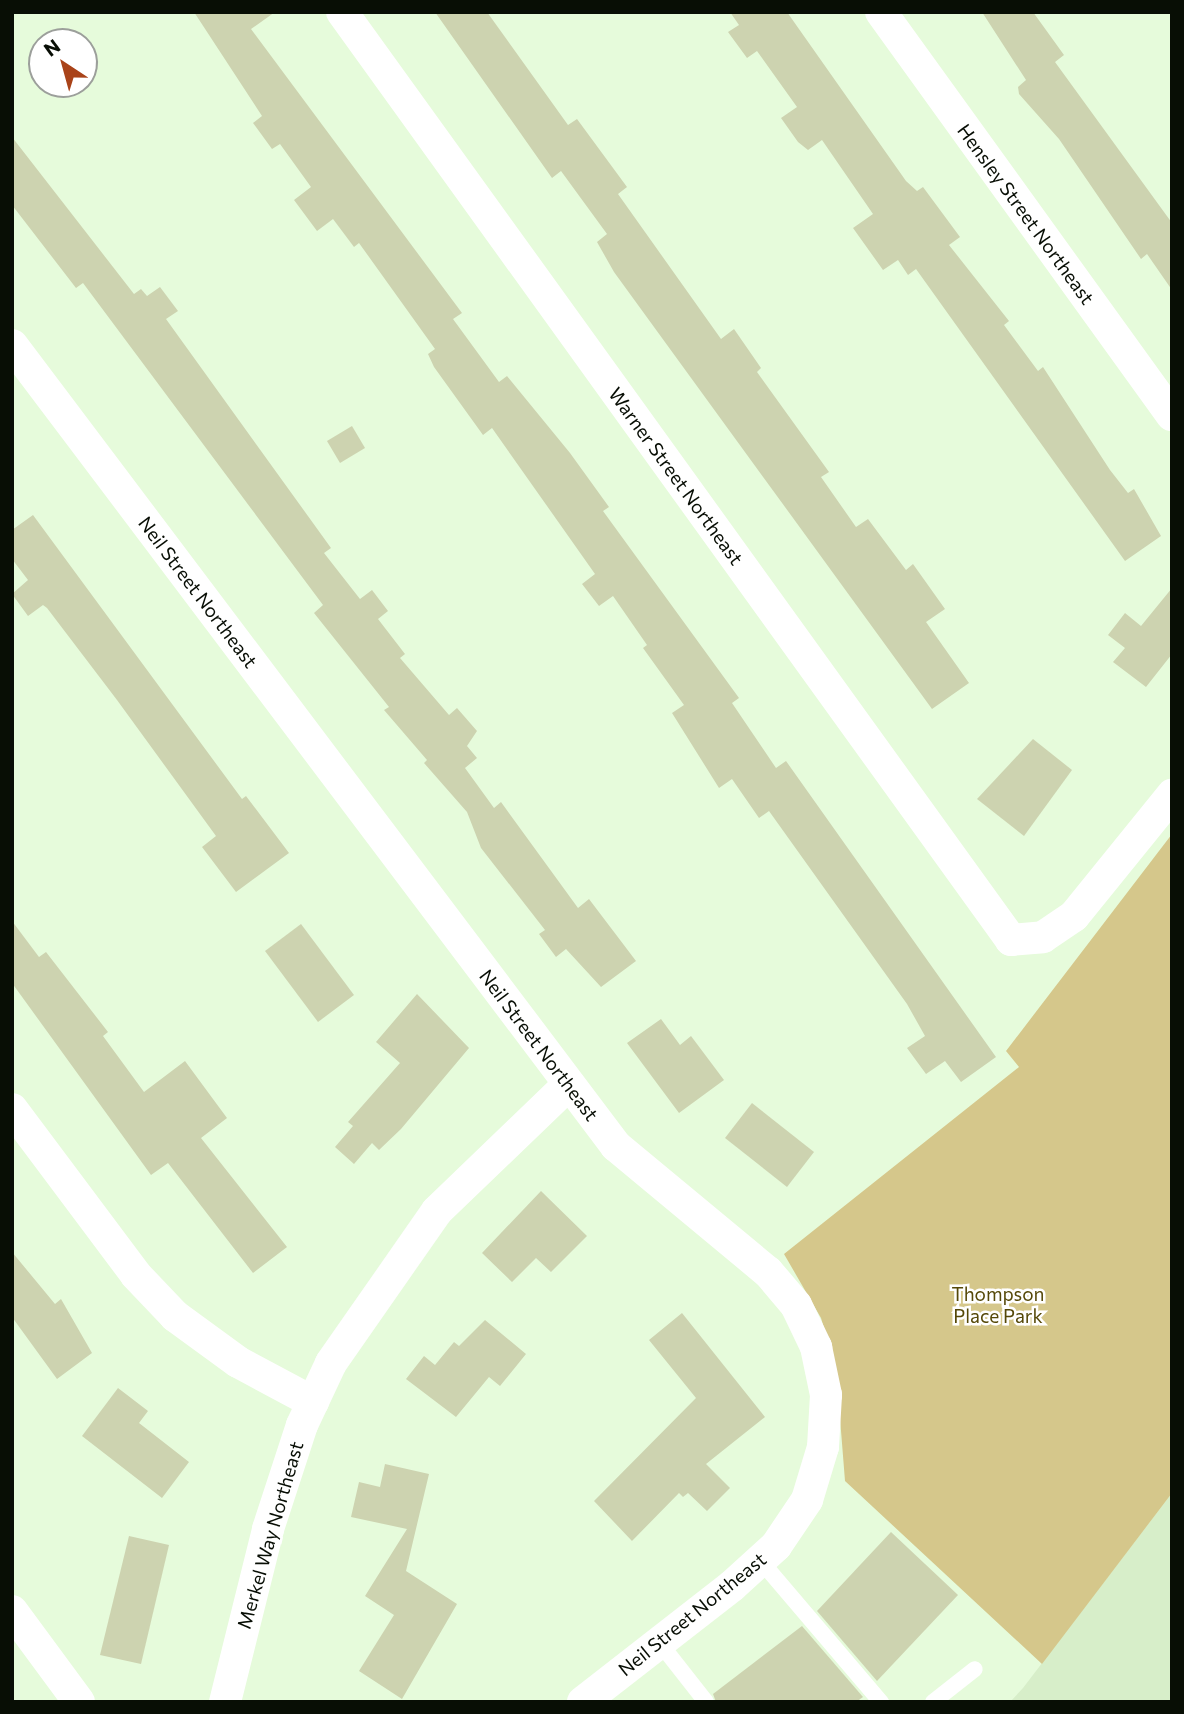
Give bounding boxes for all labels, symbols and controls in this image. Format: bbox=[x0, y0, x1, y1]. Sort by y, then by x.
north arrow bbox=[28, 28, 98, 98]
text: N bbox=[39, 34, 64, 61]
street label: Hensley Street Northeast bbox=[953, 119, 1099, 309]
street label: Warner Street Northeast bbox=[604, 383, 748, 569]
street label: Neil Street Northeast bbox=[134, 512, 262, 672]
street label: Neil Street Northeast bbox=[475, 965, 603, 1125]
park label: Thompson Place Park bbox=[952, 1283, 1044, 1327]
street label: Merkel Way Northeast bbox=[232, 1439, 308, 1631]
street label: Neil Street Northeast bbox=[614, 1547, 770, 1681]

